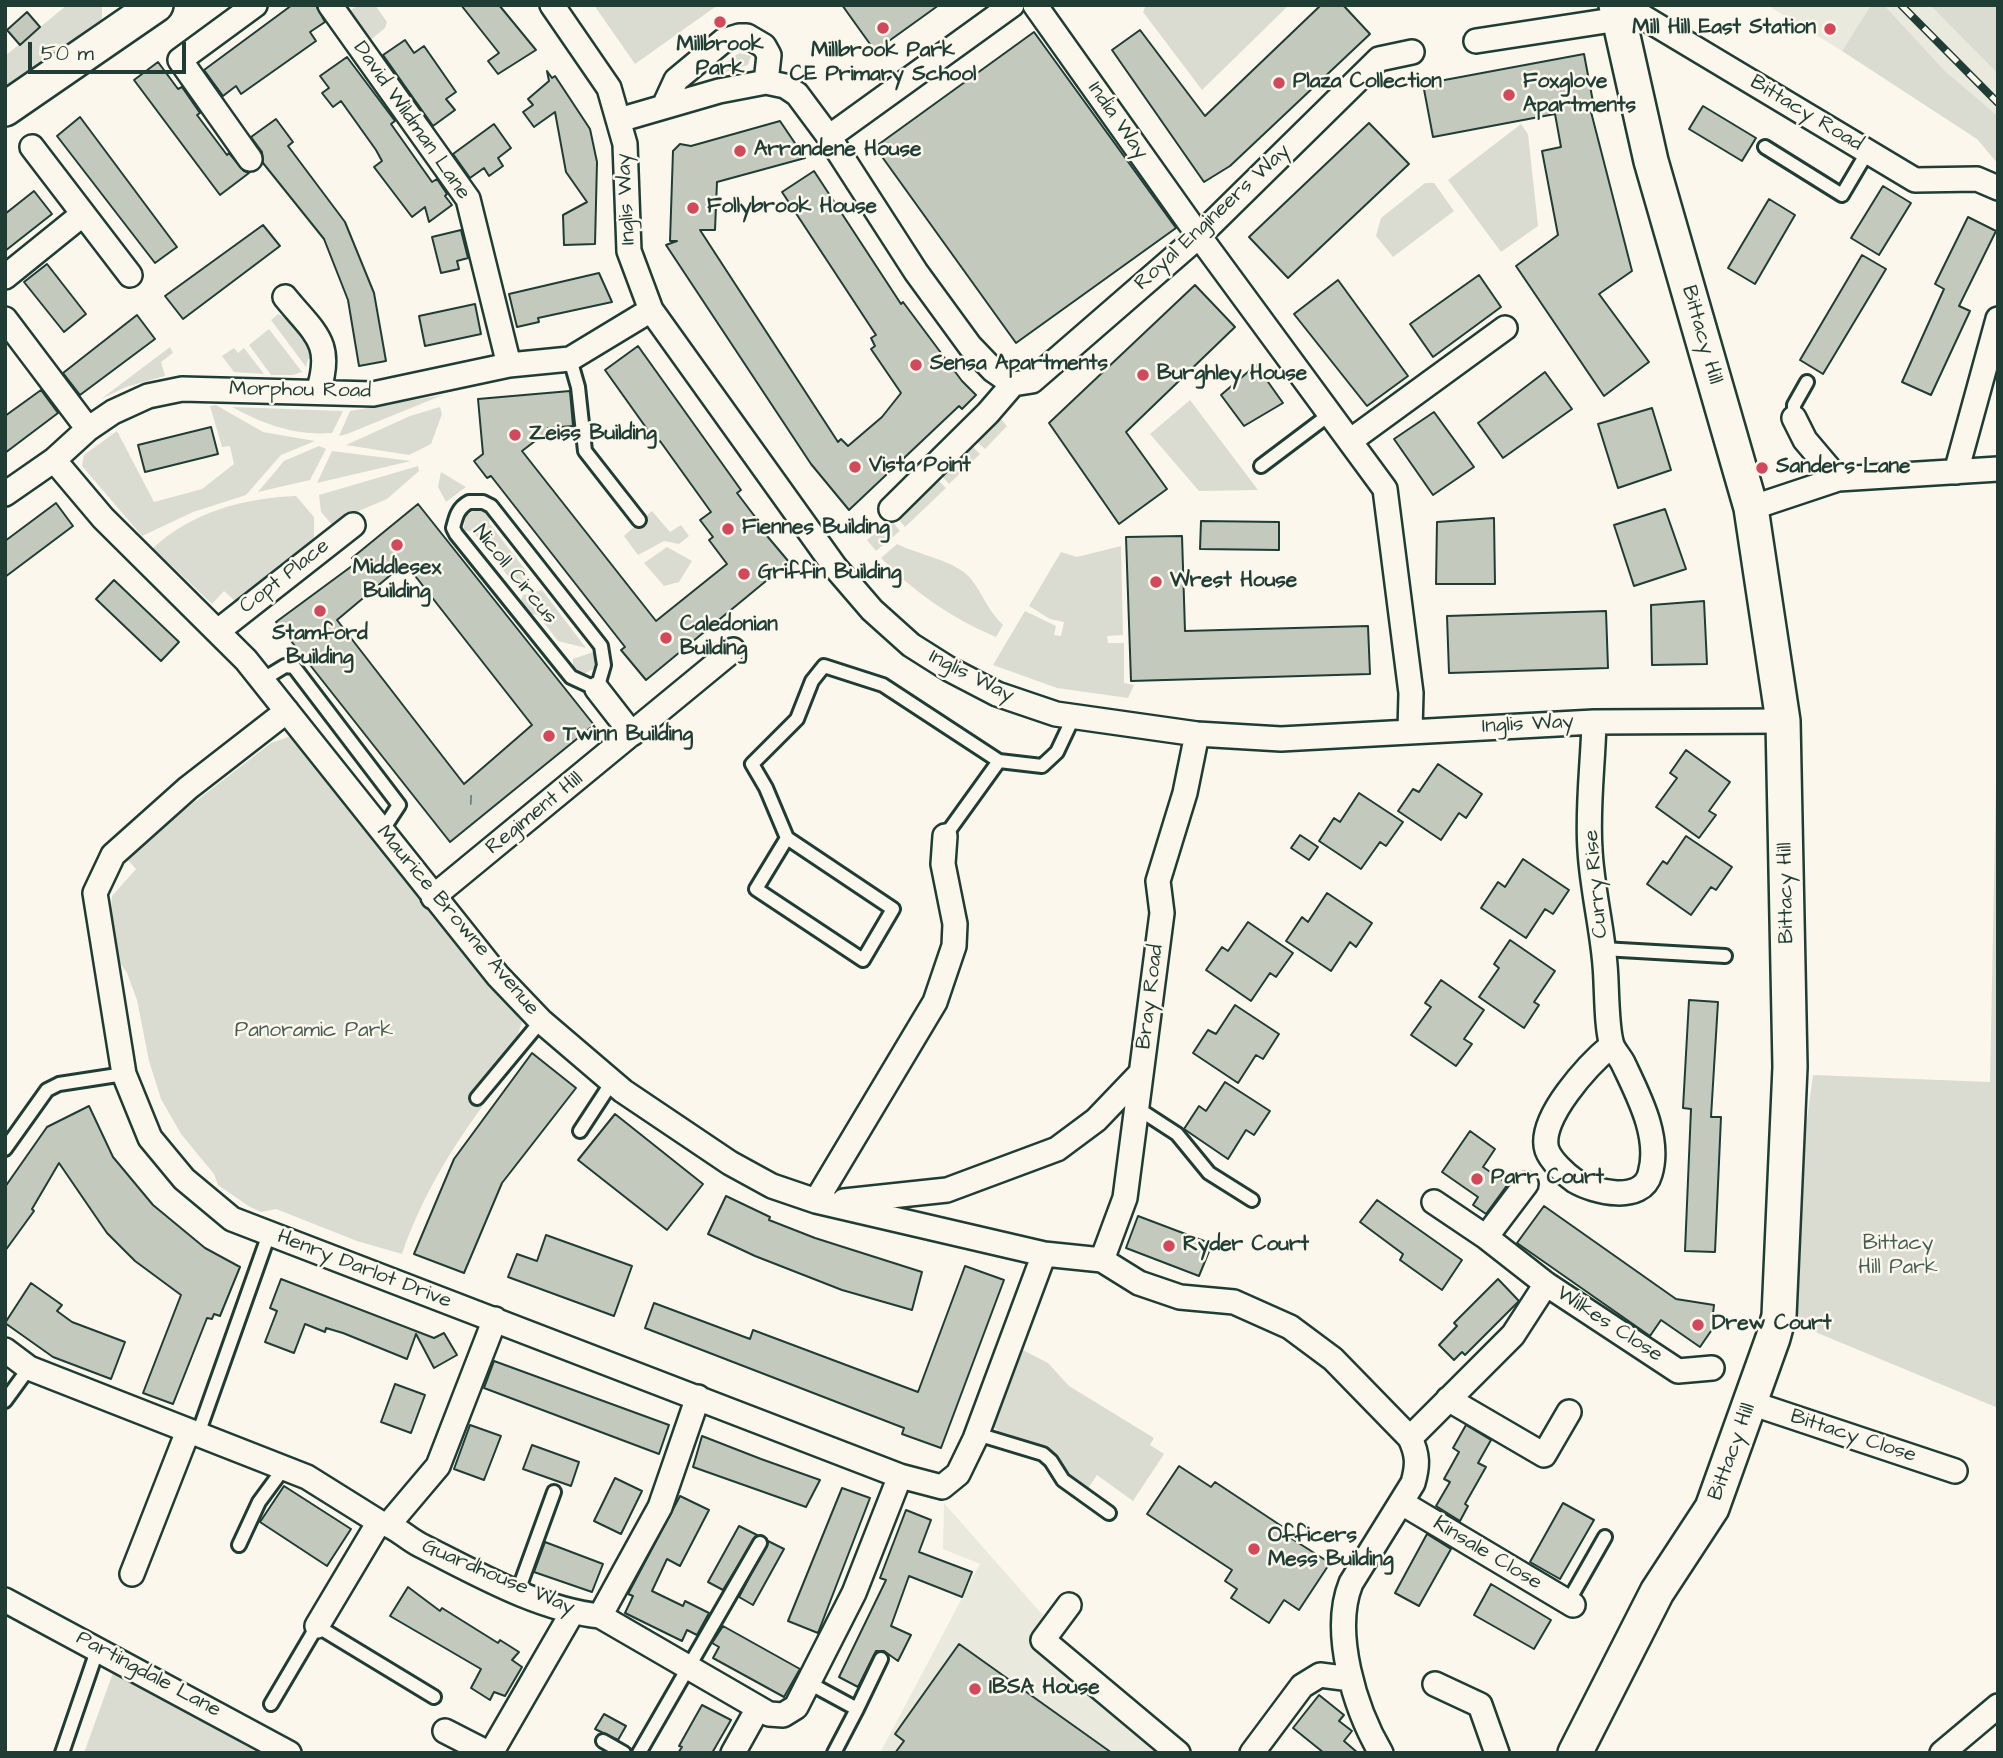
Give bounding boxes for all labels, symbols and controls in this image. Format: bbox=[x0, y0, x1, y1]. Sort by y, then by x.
marker: Millbrook Park bbox=[712, 14, 728, 30]
place label: Mill Hill East Station bbox=[1632, 16, 1816, 42]
marker: Millbrook Park CE Primary School bbox=[875, 20, 891, 36]
marker: Mill Hill East Station bbox=[1822, 21, 1838, 37]
scale bar bbox=[32, 28, 189, 72]
place label: Millbrook Park bbox=[676, 33, 764, 83]
street label: David Wildman Lane bbox=[347, 37, 475, 205]
text: 50 m bbox=[41, 39, 94, 68]
place label: Millbrook Park CE Primary School bbox=[790, 39, 976, 89]
place label: Plaza Collection bbox=[1293, 70, 1442, 96]
place label: Foxglove Apartments bbox=[1523, 70, 1636, 120]
street label: Bittacy Road bbox=[1745, 70, 1867, 158]
marker: Plaza Collection bbox=[1271, 75, 1287, 91]
street label: India Way bbox=[1081, 77, 1153, 165]
marker: Foxglove Apartments bbox=[1501, 87, 1517, 103]
place label: Arrandene House bbox=[754, 138, 921, 164]
street label: Royal Engineers Way bbox=[1130, 139, 1296, 297]
marker: Arrandene House bbox=[732, 143, 748, 159]
street label: Inglis Way bbox=[612, 152, 642, 246]
place label: Follybrook House bbox=[707, 195, 877, 221]
marker: Follybrook House bbox=[685, 200, 701, 216]
street label: Bittacy Hill bbox=[1675, 283, 1727, 387]
place label: Sensa Apartments bbox=[930, 352, 1108, 378]
marker: Sensa Apartments bbox=[908, 357, 924, 373]
place label: Burghley House bbox=[1157, 362, 1307, 388]
marker: Burghley House bbox=[1135, 367, 1151, 383]
street label: Morphou Road bbox=[229, 377, 371, 405]
place label: Zeiss Building bbox=[529, 422, 657, 448]
marker: Zeiss Building bbox=[507, 427, 523, 443]
place label: Vista Point bbox=[869, 454, 971, 480]
place label: Sanders Lane bbox=[1776, 455, 1910, 481]
marker: Vista Point bbox=[847, 459, 863, 475]
marker: Sanders Lane bbox=[1754, 460, 1770, 476]
place label: Fiennes Building bbox=[742, 516, 890, 542]
street label: Nicoll Circus bbox=[466, 520, 562, 630]
marker: Fiennes Building bbox=[720, 521, 736, 537]
street label: Copt Place bbox=[235, 534, 335, 620]
marker: Middlesex Building bbox=[389, 537, 405, 553]
place label: Middlesex Building bbox=[353, 556, 441, 606]
place label: Griffin Building bbox=[758, 561, 902, 587]
marker: Griffin Building bbox=[736, 566, 752, 582]
place label: Wrest House bbox=[1170, 569, 1297, 595]
marker: Wrest House bbox=[1148, 574, 1164, 590]
marker: Stamford Building bbox=[312, 603, 328, 619]
place label: Caledonian Building bbox=[680, 613, 778, 663]
place label: Stamford Building bbox=[272, 622, 368, 672]
marker: Caledonian Building bbox=[658, 630, 674, 646]
street label: Inglis Way bbox=[924, 645, 1018, 709]
street label: Inglis Way bbox=[1481, 710, 1575, 740]
place label: Twinn Building bbox=[563, 723, 693, 749]
marker: Twinn Building bbox=[541, 728, 557, 744]
street label: Regiment Hill bbox=[481, 767, 589, 861]
house number: 1 bbox=[470, 790, 472, 812]
street label: Maurice Browne Avenue bbox=[370, 821, 544, 1021]
street label: Curry Rise bbox=[1580, 829, 1614, 939]
street label: Bittacy Hill bbox=[1774, 842, 1800, 944]
street label: Bray Road bbox=[1132, 943, 1170, 1051]
park label: Panoramic Park bbox=[235, 1019, 393, 1045]
place label: Parr Court bbox=[1491, 1166, 1604, 1192]
marker: Parr Court bbox=[1469, 1171, 1485, 1187]
street label: Henry Darlot Drive bbox=[273, 1225, 455, 1315]
park label: Bittacy Hill Park bbox=[1858, 1232, 1938, 1282]
place label: Ryder Court bbox=[1183, 1233, 1309, 1259]
marker: Ryder Court bbox=[1161, 1238, 1177, 1254]
street label: Wilkes Close bbox=[1551, 1281, 1667, 1369]
place label: Drew Court bbox=[1712, 1312, 1831, 1338]
marker: Drew Court bbox=[1690, 1317, 1706, 1333]
street label: Bittacy Hill bbox=[1704, 1400, 1762, 1504]
street label: Bittacy Close bbox=[1787, 1405, 1919, 1469]
street label: Kinsale Close bbox=[1428, 1512, 1546, 1596]
place label: Officers Mess Building bbox=[1268, 1524, 1394, 1574]
street label: Guardhouse Way bbox=[418, 1534, 578, 1622]
marker: Officers Mess Building bbox=[1246, 1541, 1262, 1557]
street label: Partingdale Lane bbox=[71, 1626, 225, 1724]
place label: IBSA House bbox=[989, 1676, 1100, 1702]
marker: IBSA House bbox=[967, 1681, 983, 1697]

